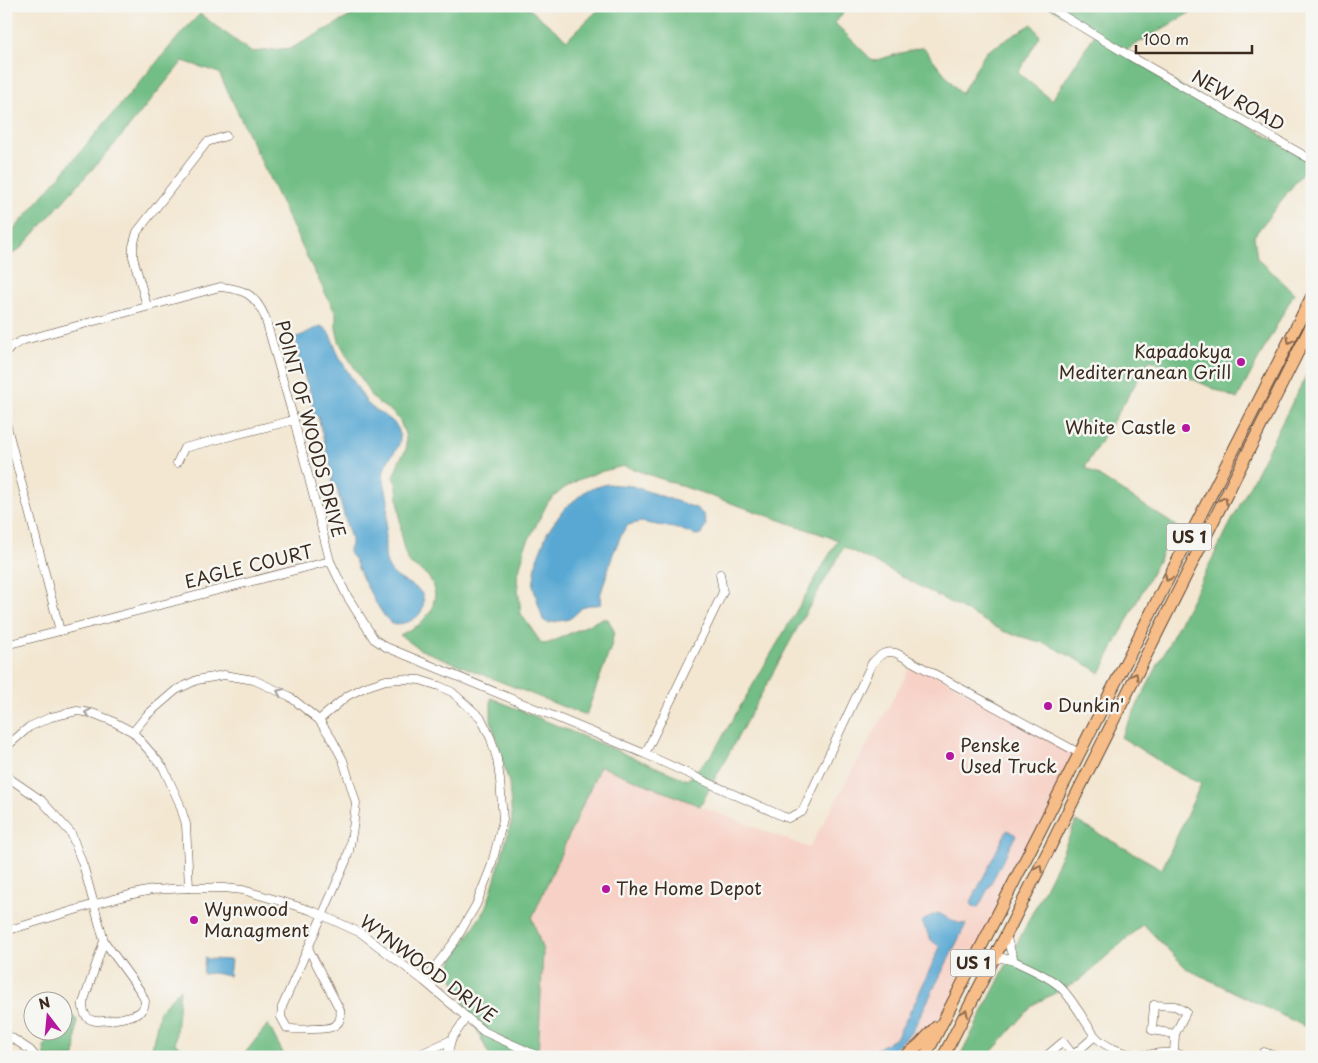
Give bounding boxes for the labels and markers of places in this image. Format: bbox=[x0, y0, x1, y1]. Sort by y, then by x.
place label: Kapadokya Mediterranean Grill bbox=[1059, 337, 1231, 385]
marker: Kapadokya Mediterranean Grill bbox=[1235, 356, 1247, 368]
place label: White Castle bbox=[1065, 413, 1176, 440]
marker: White Castle bbox=[1180, 422, 1192, 434]
place label: Dunkin' bbox=[1058, 691, 1124, 718]
marker: Dunkin' bbox=[1042, 700, 1054, 712]
place label: Penske Used Truck bbox=[960, 731, 1057, 779]
marker: Penske Used Truck bbox=[944, 750, 956, 762]
place label: The Home Depot bbox=[616, 874, 762, 901]
marker: The Home Depot bbox=[600, 883, 612, 895]
place label: Wynwood Managment bbox=[204, 895, 309, 943]
marker: Wynwood Managment bbox=[188, 914, 200, 926]

